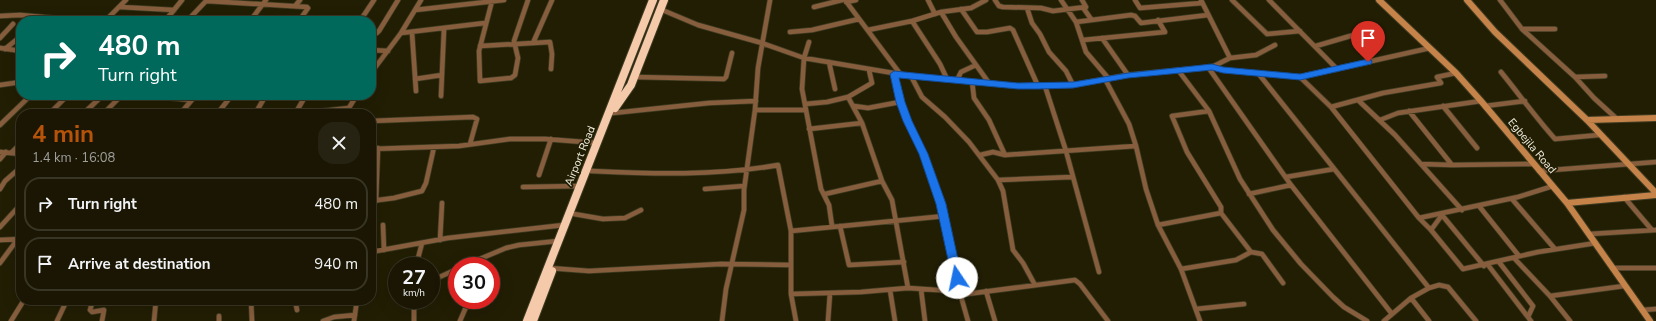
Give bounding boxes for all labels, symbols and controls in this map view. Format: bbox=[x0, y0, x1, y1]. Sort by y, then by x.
pin bbox=[1351, 21, 1385, 62]
text: 480 m bbox=[98, 27, 181, 65]
icon: arrive bbox=[1357, 27, 1379, 49]
icon: right bbox=[32, 32, 84, 84]
text: Turn right bbox=[98, 63, 177, 87]
street label: Egbejila Road bbox=[1504, 115, 1560, 177]
text: 4 min bbox=[32, 118, 94, 150]
button: close bbox=[318, 122, 360, 164]
street label: Airport Road bbox=[561, 124, 599, 188]
text: 1.4 km · 16:08 bbox=[32, 149, 115, 167]
icon: right bbox=[34, 193, 56, 215]
text: Turn right bbox=[68, 194, 137, 214]
text: 480 m bbox=[314, 194, 358, 214]
icon: arrive bbox=[34, 253, 56, 275]
text: Arrive at destination bbox=[68, 254, 211, 274]
text: 940 m bbox=[314, 254, 358, 274]
speed limit sign: 30 bbox=[448, 257, 500, 309]
position arrow bbox=[936, 257, 978, 299]
text: 27 bbox=[402, 264, 426, 291]
text: km/h bbox=[403, 286, 425, 300]

